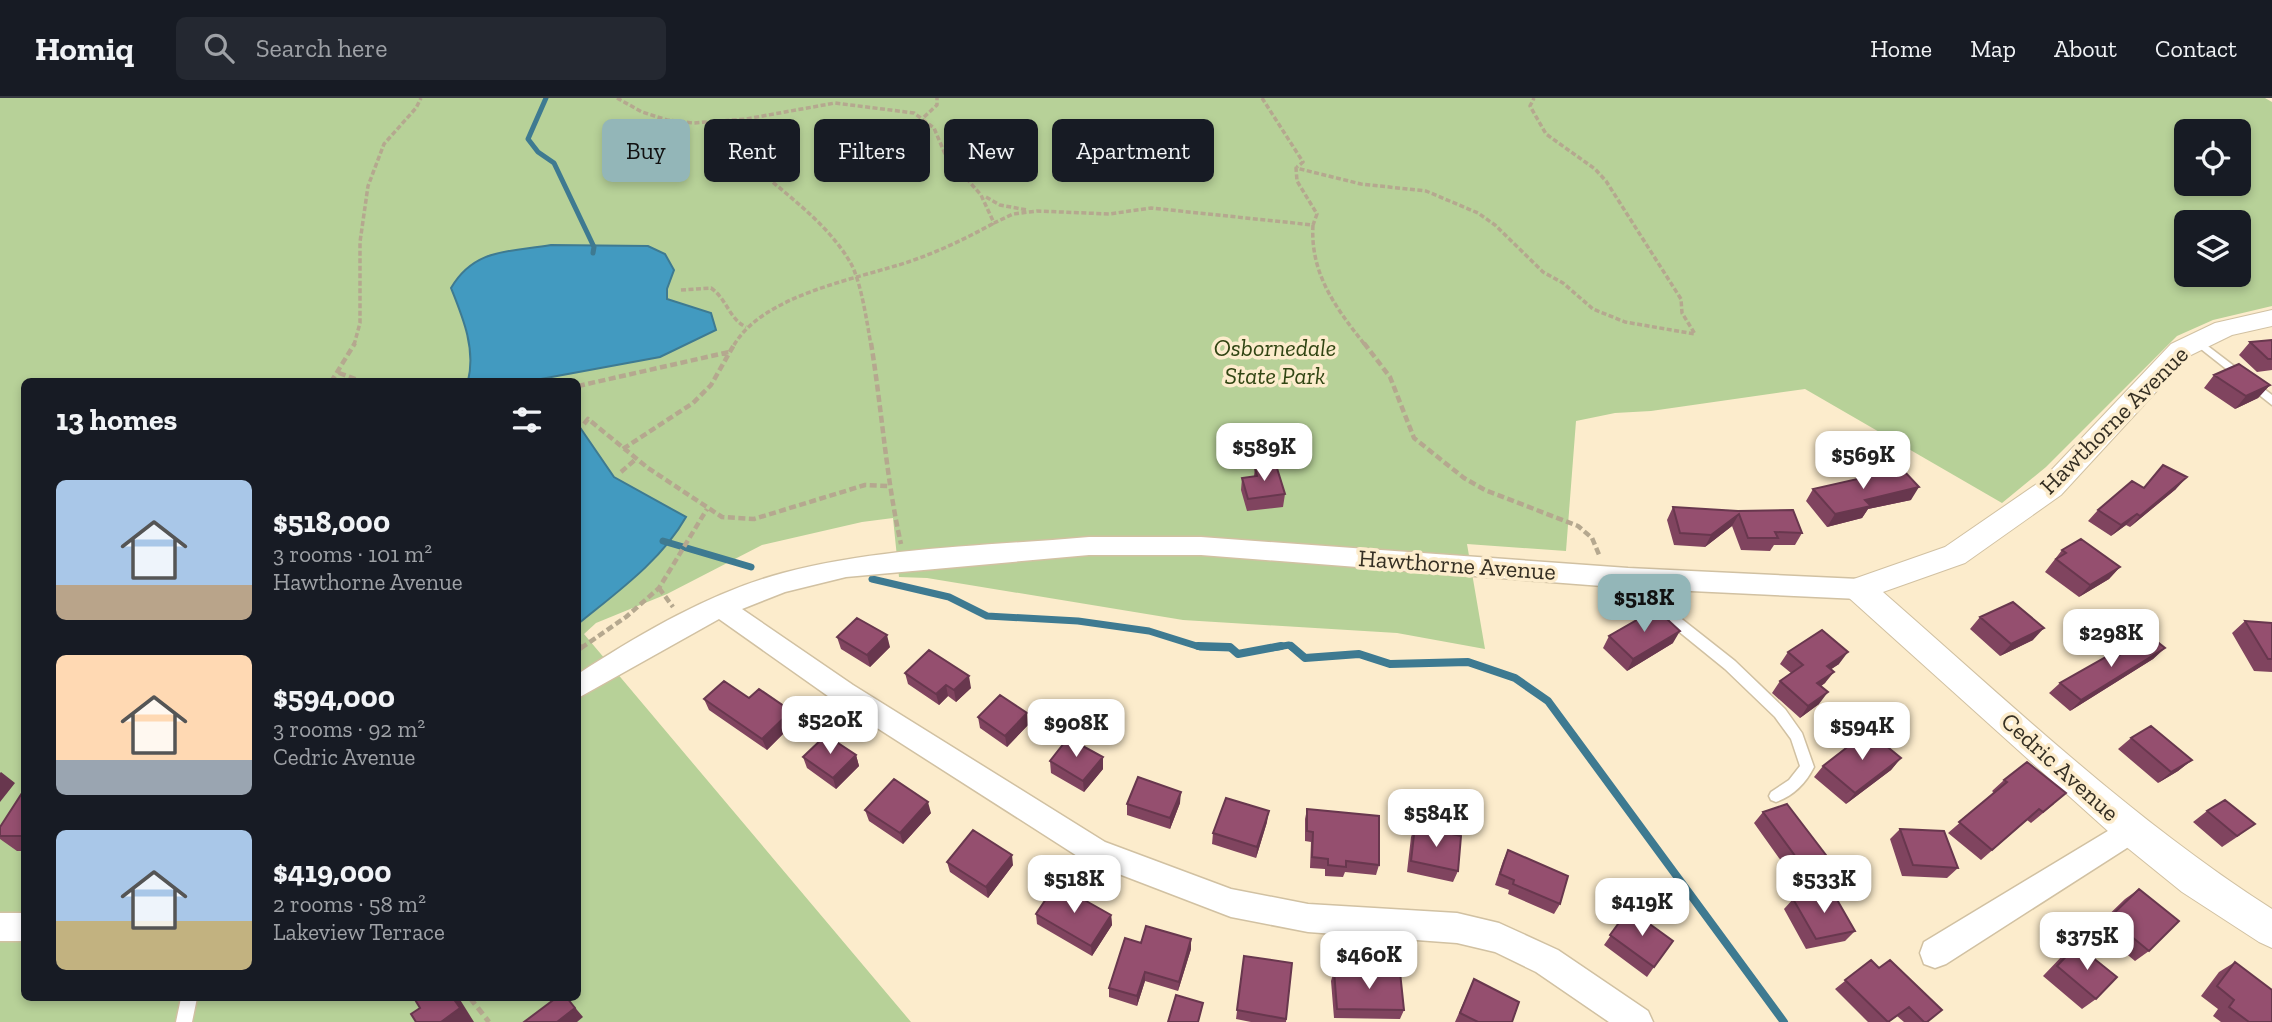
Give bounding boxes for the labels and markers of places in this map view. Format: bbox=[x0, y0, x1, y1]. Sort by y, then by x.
pin: $589K bbox=[1215, 424, 1313, 483]
pin: $569K bbox=[1814, 432, 1912, 491]
pin: $518K bbox=[1595, 574, 1693, 634]
pin: $298K bbox=[2062, 610, 2160, 669]
pin: $520K bbox=[781, 696, 879, 756]
pin: $908K bbox=[1027, 700, 1125, 759]
pin: $594K bbox=[1813, 702, 1911, 762]
pin: $584K bbox=[1387, 790, 1485, 849]
pin: $518K bbox=[1025, 856, 1123, 915]
pin: $533K bbox=[1775, 856, 1873, 915]
pin: $419K bbox=[1593, 878, 1691, 938]
pin: $375K bbox=[2038, 912, 2136, 972]
pin: $460K bbox=[1320, 932, 1418, 991]

